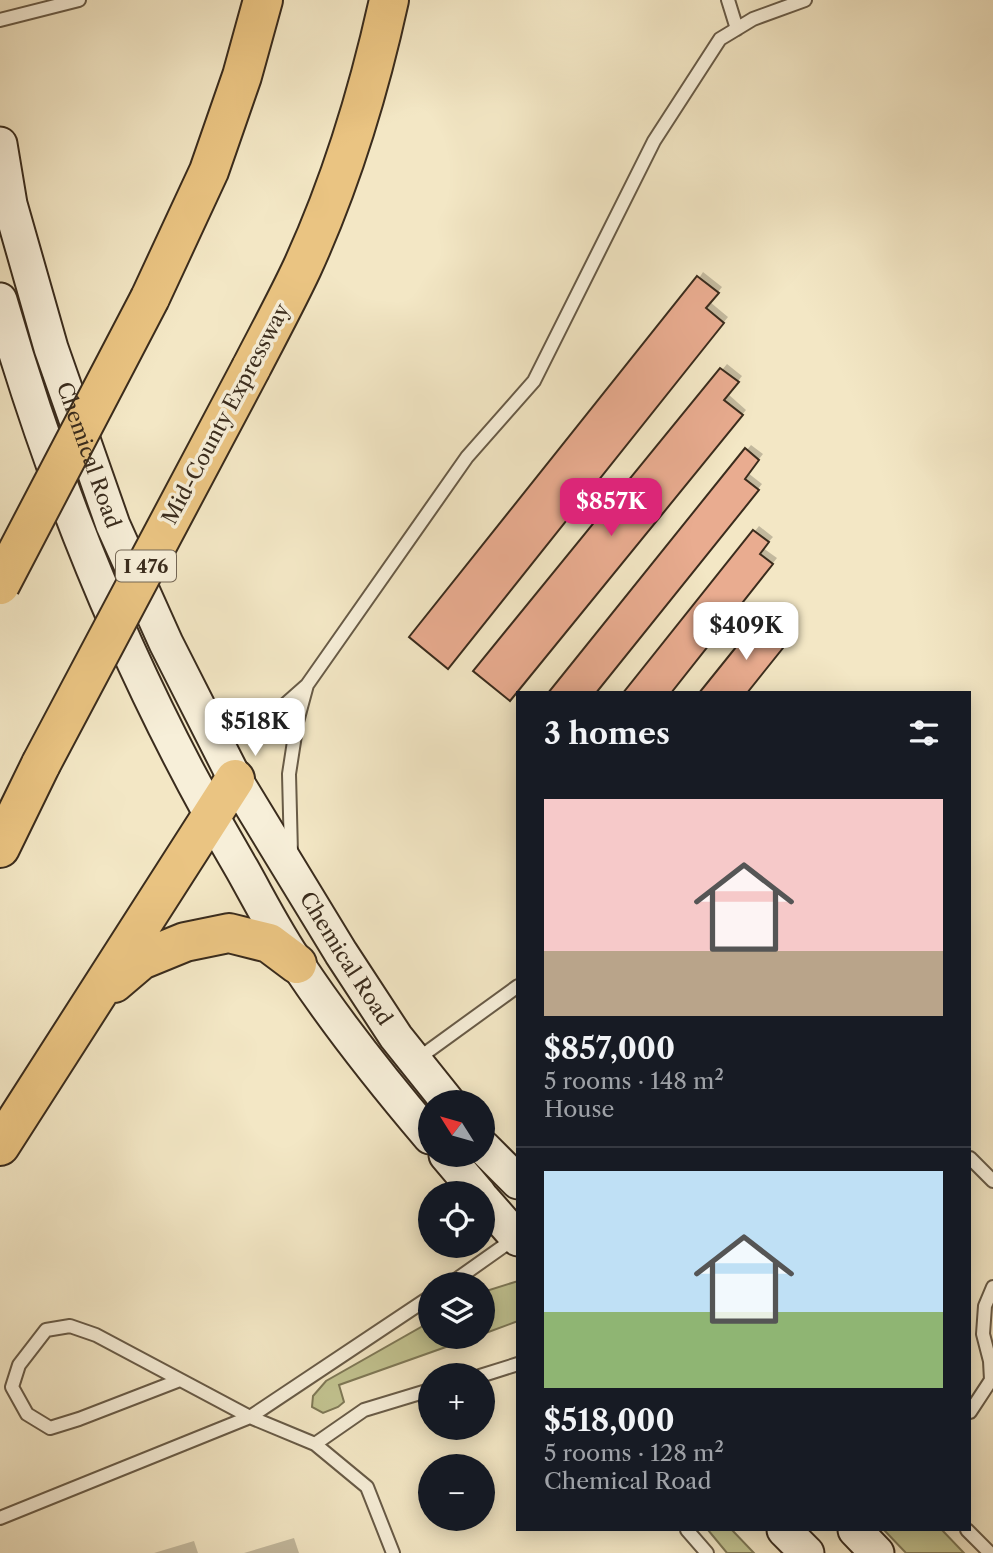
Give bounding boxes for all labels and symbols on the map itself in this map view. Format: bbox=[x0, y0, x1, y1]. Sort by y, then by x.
street label: Mid-County Expressway bbox=[157, 299, 295, 528]
street label: Chemical Road bbox=[52, 379, 126, 531]
pin: $857K bbox=[562, 478, 660, 538]
road number: I 476 bbox=[116, 551, 176, 582]
pin: $409K bbox=[697, 602, 795, 662]
pin: $518K bbox=[206, 698, 304, 758]
street label: Chemical Road bbox=[295, 887, 398, 1030]
north arrow bbox=[418, 1090, 495, 1167]

